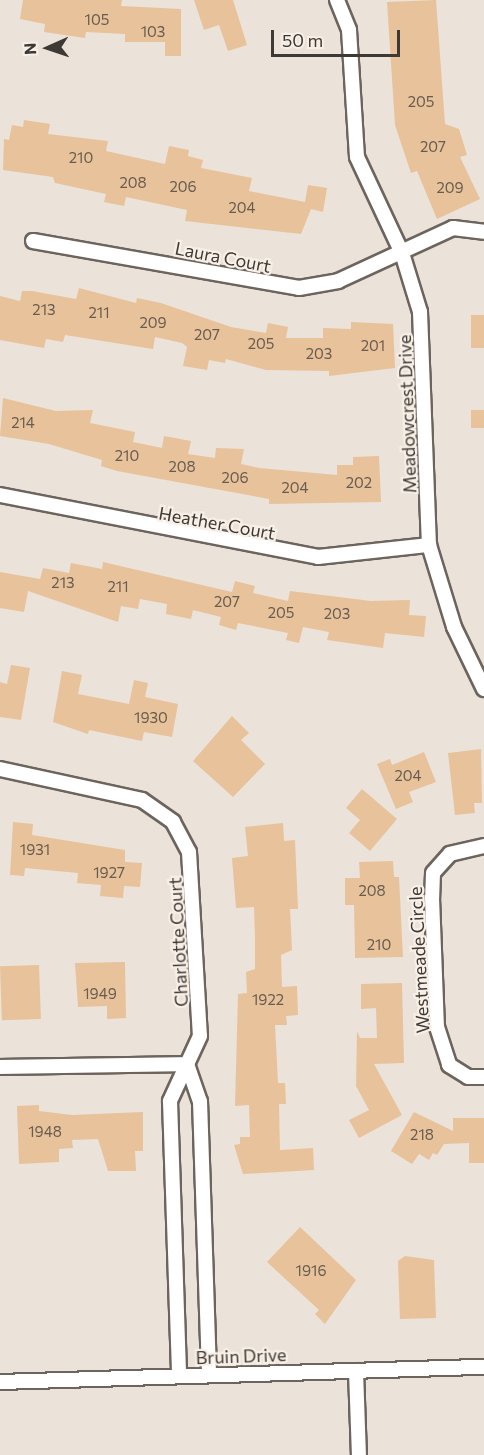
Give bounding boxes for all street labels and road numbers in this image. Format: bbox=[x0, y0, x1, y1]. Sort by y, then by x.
street label: Laura Court bbox=[173, 237, 273, 277]
street label: Meadowcrest Drive bbox=[393, 334, 421, 494]
street label: Heather Court bbox=[157, 502, 277, 544]
street label: Charlotte Court bbox=[164, 877, 192, 1007]
street label: Westmeade Circle bbox=[404, 886, 434, 1034]
street label: Bruin Drive bbox=[195, 1344, 287, 1368]

